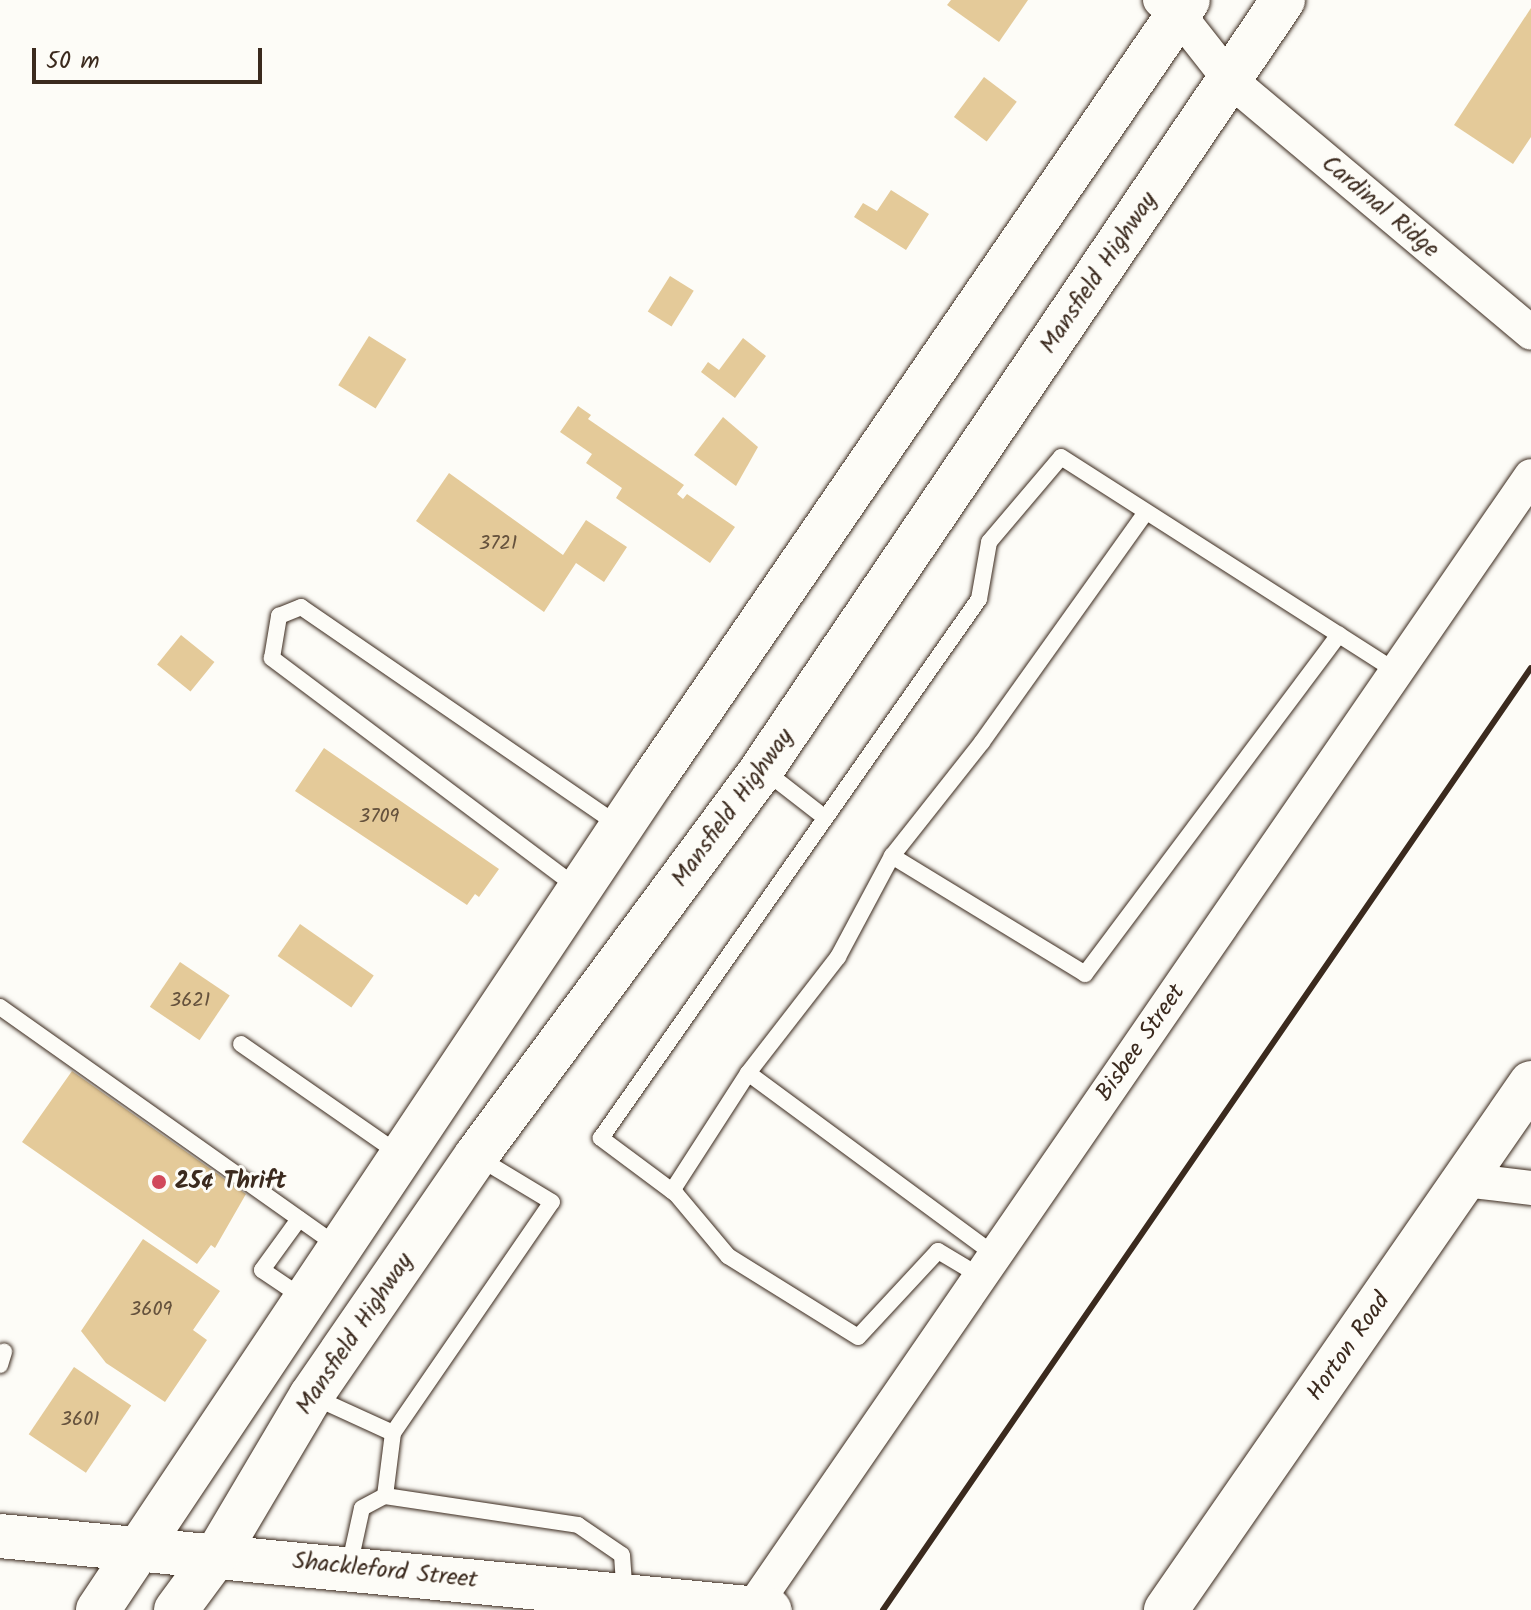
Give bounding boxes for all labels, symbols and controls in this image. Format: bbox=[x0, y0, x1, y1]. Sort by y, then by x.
scale bar bbox=[36, 32, 266, 82]
text: 50 m bbox=[46, 42, 100, 81]
street label: Cardinal Ridge bbox=[1315, 149, 1445, 265]
street label: Mansfield Highway bbox=[1034, 187, 1164, 359]
house number: 3721 bbox=[479, 532, 517, 556]
street label: Mansfield Highway bbox=[666, 723, 800, 893]
house number: 3709 bbox=[359, 805, 399, 829]
street label: Bisbee Street bbox=[1090, 979, 1192, 1107]
house number: 3621 bbox=[170, 989, 210, 1013]
place label: 25¢ Thrift bbox=[175, 1168, 286, 1196]
marker: 25¢ Thrift bbox=[150, 1173, 168, 1191]
street label: Mansfield Highway bbox=[290, 1248, 420, 1420]
street label: Horton Road bbox=[1301, 1287, 1397, 1407]
house number: 3609 bbox=[130, 1298, 172, 1322]
house number: 3601 bbox=[61, 1408, 99, 1432]
street label: Shackleford Street bbox=[291, 1547, 479, 1595]

